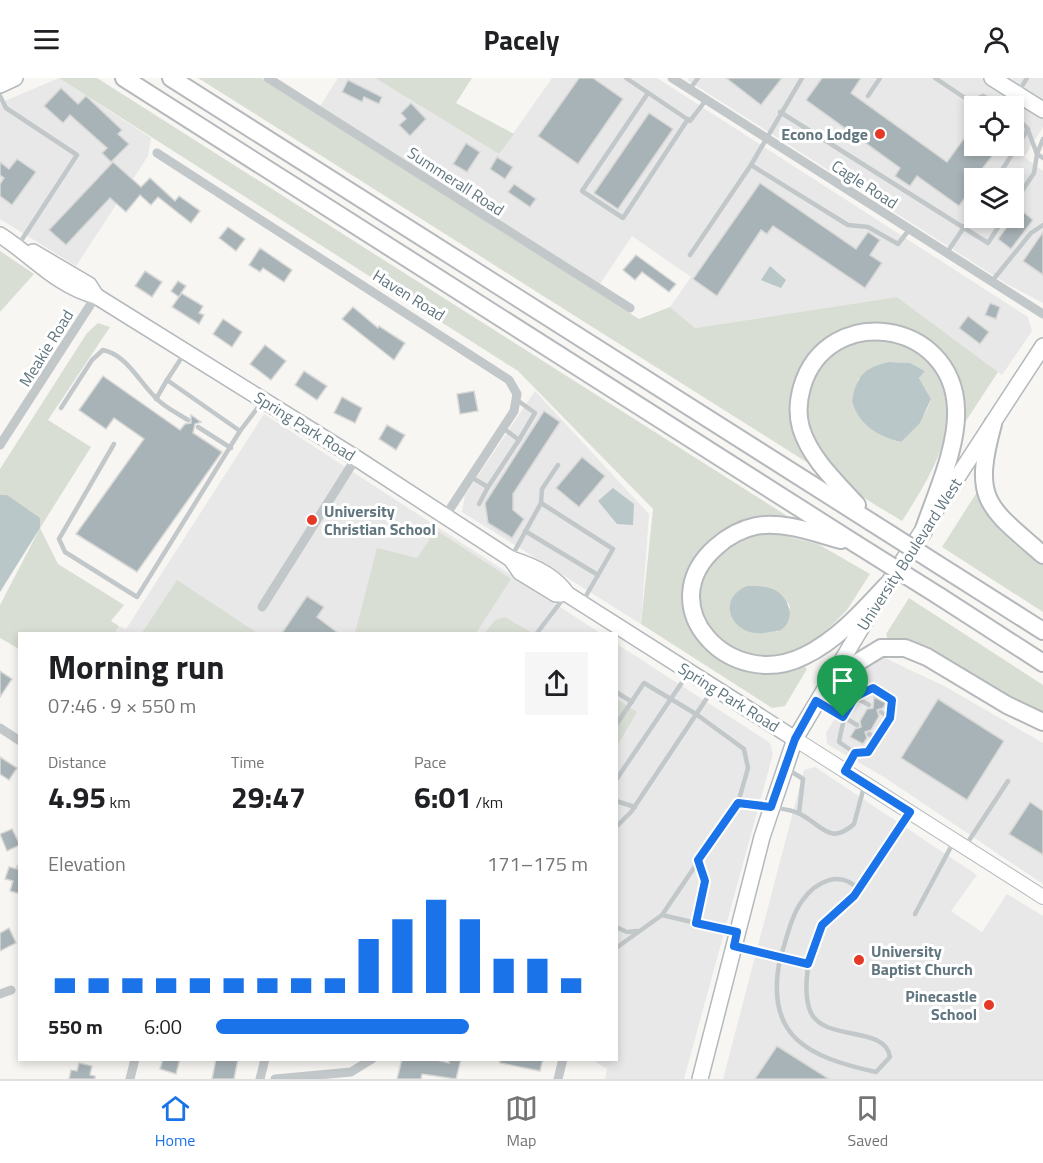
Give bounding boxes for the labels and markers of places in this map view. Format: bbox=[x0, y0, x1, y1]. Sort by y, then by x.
place label: Econo Lodge bbox=[781, 122, 868, 146]
marker: Econo Lodge bbox=[873, 127, 887, 141]
place label: University Christian School bbox=[324, 499, 436, 541]
marker: University Christian School bbox=[305, 513, 319, 527]
pin bbox=[817, 655, 868, 717]
place label: University Baptist Church bbox=[871, 939, 973, 981]
marker: University Baptist Church bbox=[852, 953, 866, 967]
place label: Pinecastle School bbox=[905, 984, 977, 1026]
marker: Pinecastle School bbox=[982, 998, 996, 1012]

